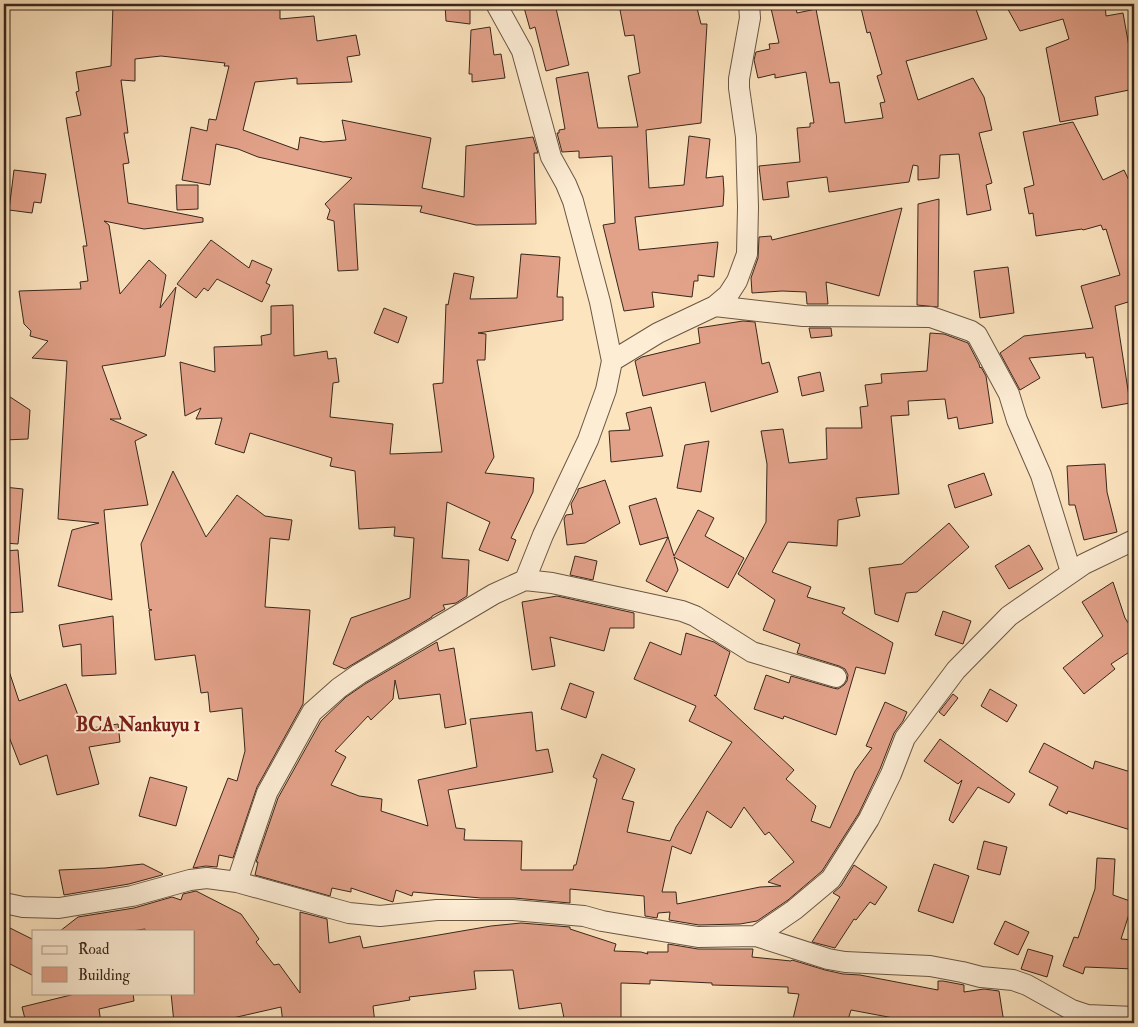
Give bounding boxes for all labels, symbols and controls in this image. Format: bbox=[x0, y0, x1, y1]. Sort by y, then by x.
district label: BCA Nankuyu 1 bbox=[76, 713, 200, 738]
legend bbox=[32, 930, 195, 994]
text: Road bbox=[78, 940, 110, 959]
text: Building bbox=[78, 966, 130, 985]

